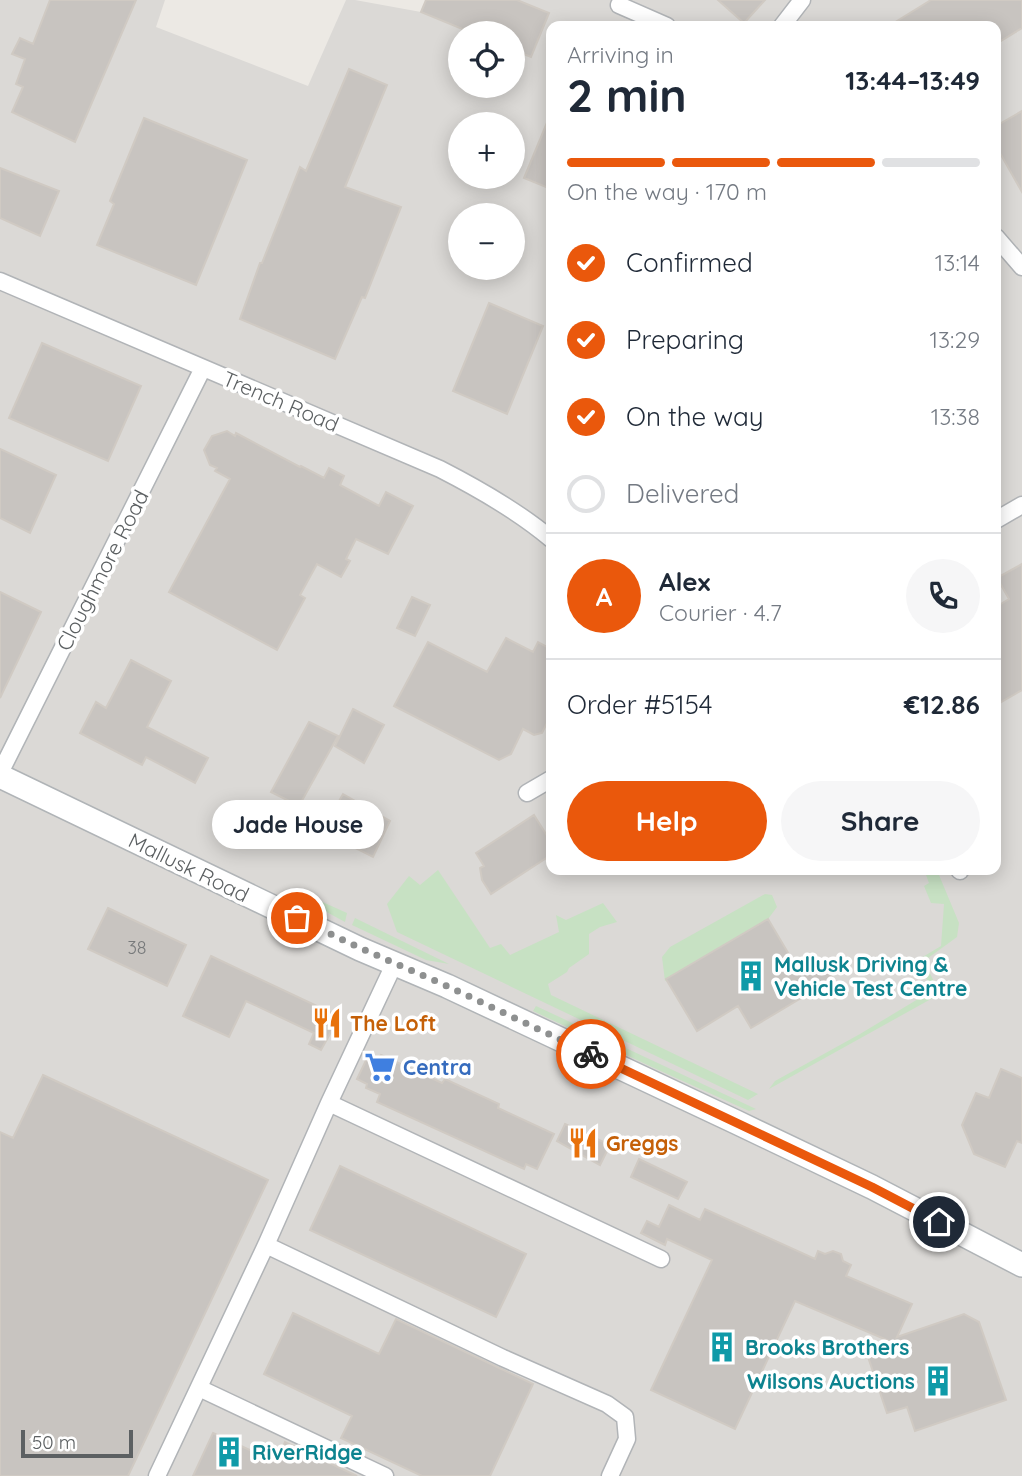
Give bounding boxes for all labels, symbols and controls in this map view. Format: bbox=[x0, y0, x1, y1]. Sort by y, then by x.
map controls bbox=[448, 21, 525, 280]
button: locate bbox=[448, 21, 525, 98]
text: Arriving in bbox=[567, 40, 674, 69]
text: 13:44–13:49 bbox=[845, 64, 980, 97]
text: 2 min bbox=[567, 66, 687, 124]
button: + bbox=[448, 112, 525, 189]
text: On the way · 170 m bbox=[567, 177, 767, 206]
button: − bbox=[448, 203, 525, 280]
icon: check bbox=[567, 244, 605, 282]
text: Confirmed bbox=[626, 246, 753, 279]
text: 13:14 bbox=[935, 248, 980, 277]
icon: check bbox=[567, 321, 605, 359]
text: Preparing bbox=[626, 323, 744, 356]
text: 13:29 bbox=[930, 325, 980, 354]
street label: Trench Road bbox=[219, 365, 343, 437]
icon: check bbox=[567, 398, 605, 436]
text: On the way bbox=[626, 400, 764, 433]
text: 13:38 bbox=[931, 402, 980, 431]
text: Delivered bbox=[626, 477, 739, 510]
street label: Cloughmore Road bbox=[50, 485, 154, 655]
button: phone bbox=[906, 559, 980, 633]
text: Alex bbox=[659, 565, 710, 598]
text: A bbox=[596, 580, 612, 613]
text: Courier · 4.7 bbox=[659, 598, 782, 627]
text: Order #5154 bbox=[567, 688, 713, 721]
text: €12.86 bbox=[904, 688, 980, 721]
button: Help bbox=[567, 781, 767, 861]
button: Share bbox=[781, 781, 980, 861]
callout: Jade House bbox=[211, 799, 383, 848]
text: Jade House bbox=[233, 810, 363, 839]
street label: Mallusk Road bbox=[125, 827, 253, 907]
pin bbox=[267, 888, 327, 948]
icon: bag bbox=[278, 899, 316, 937]
house number: 38 bbox=[127, 936, 147, 959]
place label: Mallusk Driving & Vehicle Test Centre bbox=[774, 951, 967, 1001]
building icon: Mallusk Driving & Vehicle Test Centre bbox=[734, 959, 768, 993]
restaurant icon: The Loft bbox=[310, 1006, 344, 1040]
place label: The Loft bbox=[350, 1010, 436, 1036]
courier bbox=[556, 1019, 626, 1089]
icon: bike bbox=[572, 1035, 610, 1073]
supermarket icon: Centra bbox=[363, 1050, 397, 1084]
place label: Centra bbox=[403, 1054, 472, 1080]
restaurant icon: Greggs bbox=[566, 1126, 600, 1160]
place label: Greggs bbox=[606, 1130, 678, 1156]
pin bbox=[909, 1192, 969, 1252]
icon: home bbox=[920, 1203, 958, 1241]
building icon: Brooks Brothers bbox=[705, 1330, 739, 1364]
place label: Brooks Brothers bbox=[745, 1334, 910, 1360]
building icon: Wilsons Auctions bbox=[921, 1364, 955, 1398]
place label: Wilsons Auctions bbox=[747, 1368, 915, 1394]
scale bar bbox=[21, 1427, 133, 1459]
text: 50 m bbox=[32, 1430, 76, 1454]
building icon: RiverRidge bbox=[212, 1435, 246, 1469]
place label: RiverRidge bbox=[252, 1439, 363, 1465]

